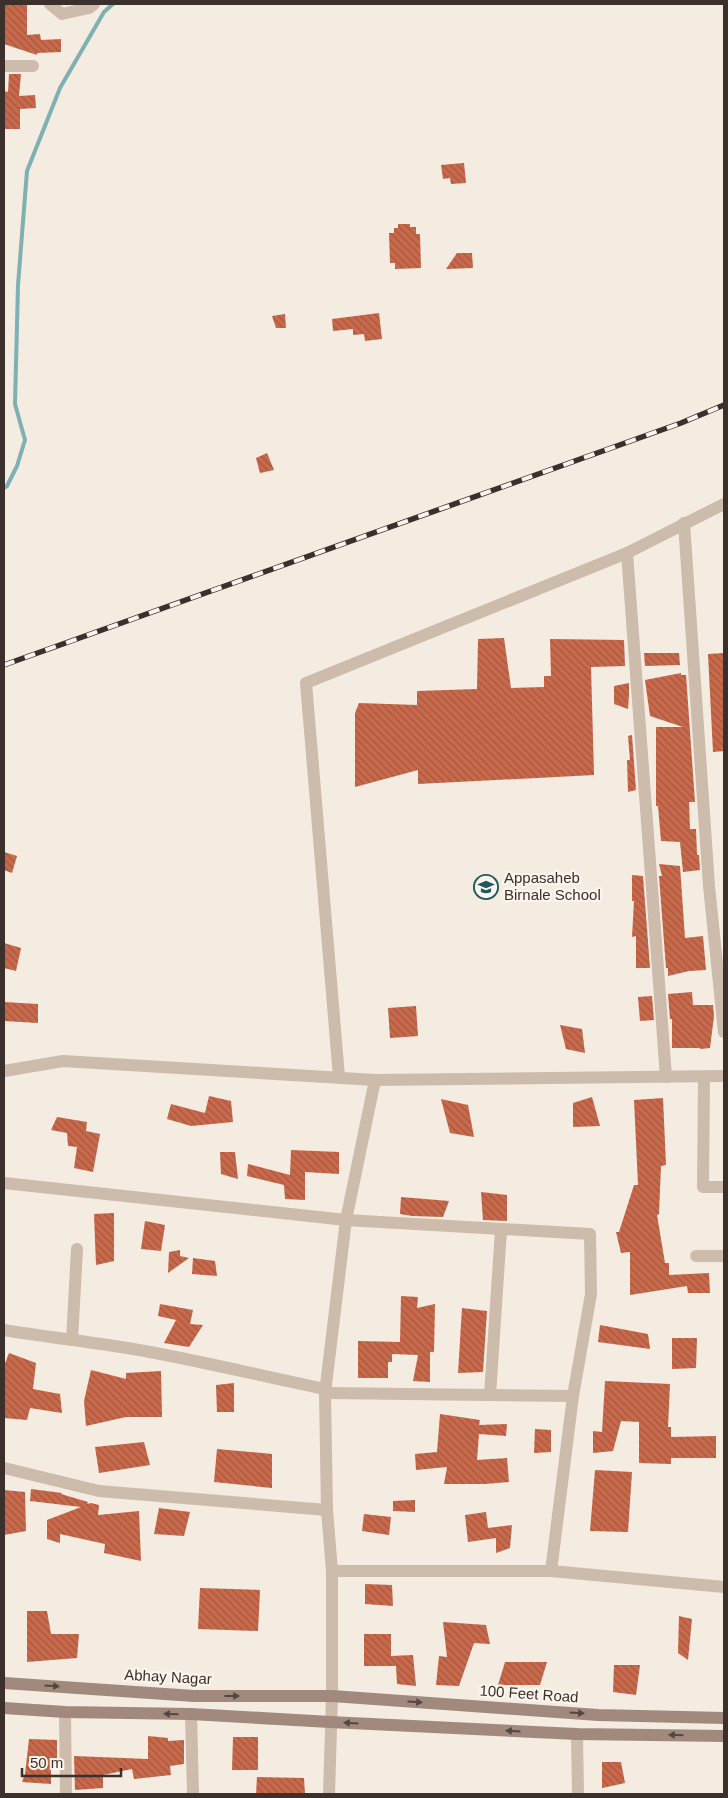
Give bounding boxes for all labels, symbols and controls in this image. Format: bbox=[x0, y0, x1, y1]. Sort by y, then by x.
place label: Appasaheb Birnale School bbox=[504, 869, 601, 903]
school or university icon: Appasaheb Birnale School bbox=[473, 874, 499, 900]
street label: Abhay Nagar bbox=[124, 1666, 212, 1687]
street label: 100 Feet Road bbox=[479, 1682, 579, 1705]
one-way arrow bbox=[45, 1683, 61, 1691]
one-way arrow bbox=[224, 1692, 240, 1700]
one-way arrow bbox=[407, 1698, 423, 1706]
one-way arrow bbox=[163, 1709, 179, 1717]
one-way arrow bbox=[569, 1710, 585, 1718]
one-way arrow bbox=[342, 1719, 358, 1727]
one-way arrow bbox=[505, 1727, 521, 1735]
one-way arrow bbox=[667, 1731, 683, 1739]
scale bar bbox=[22, 1746, 121, 1778]
text: 50 m bbox=[30, 1754, 63, 1771]

